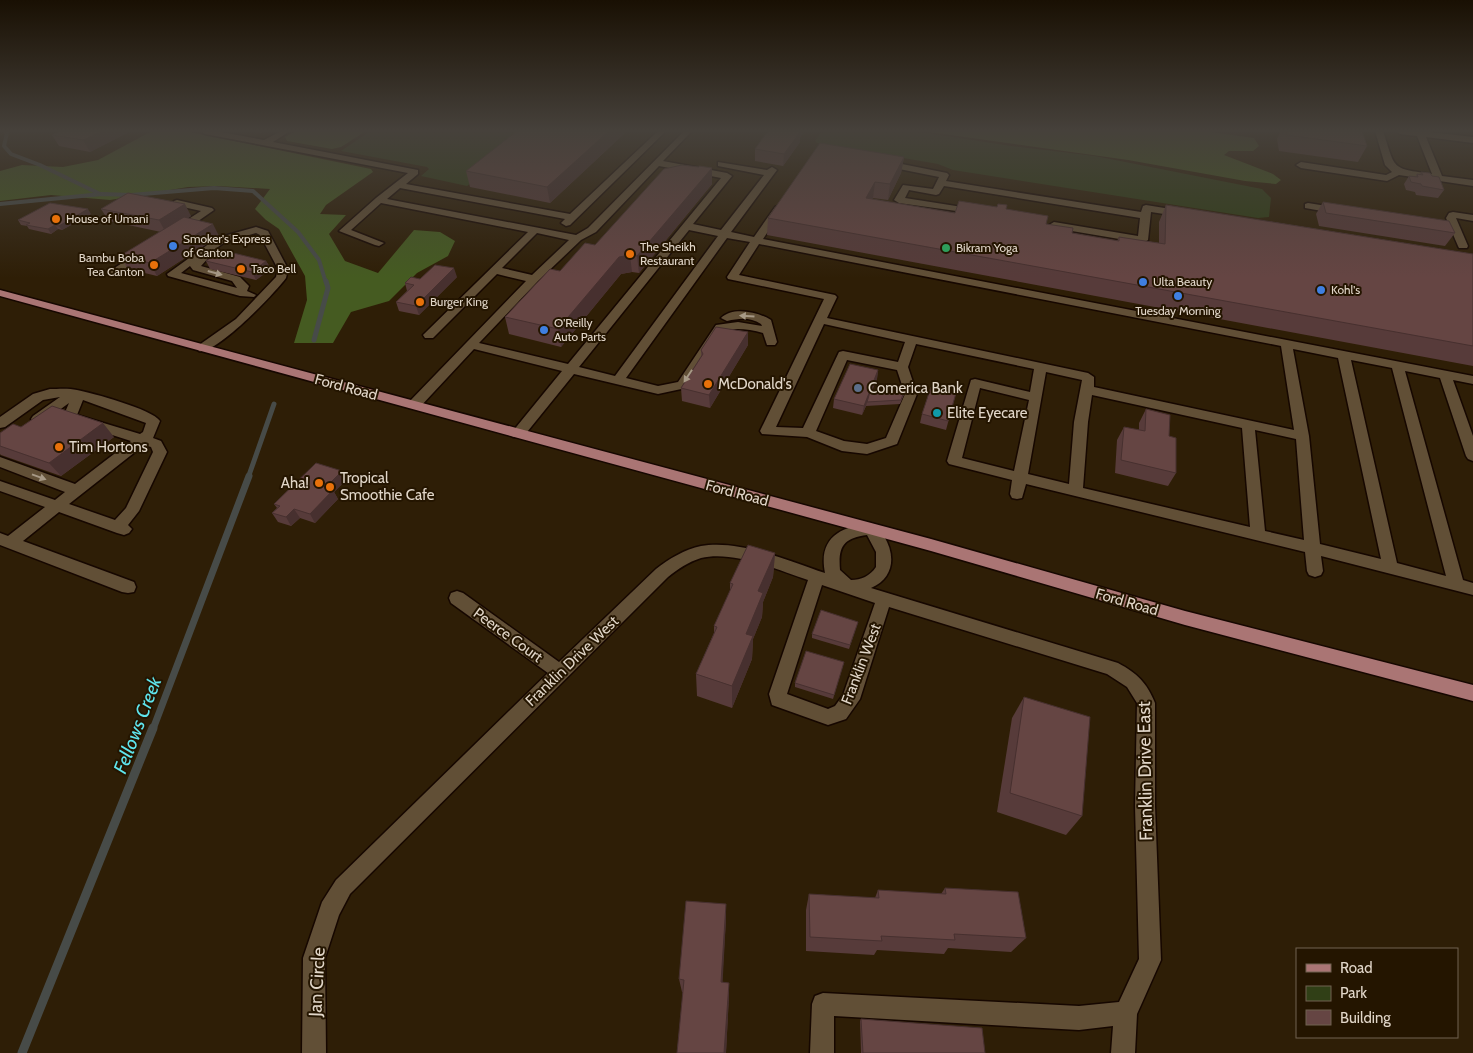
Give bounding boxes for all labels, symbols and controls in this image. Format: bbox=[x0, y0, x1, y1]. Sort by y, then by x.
place label: House of Umani bbox=[66, 211, 148, 226]
marker: House of Umani bbox=[50, 213, 62, 225]
place label: Smoker's Express of Canton bbox=[183, 231, 270, 260]
place label: The Sheikh Restaurant bbox=[640, 239, 696, 268]
marker: Smoker's Express of Canton bbox=[167, 240, 179, 252]
place label: Bikram Yoga bbox=[956, 240, 1018, 255]
marker: Bikram Yoga bbox=[940, 242, 952, 254]
marker: The Sheikh Restaurant bbox=[624, 248, 636, 260]
place label: Bambu Boba Tea Canton bbox=[79, 250, 144, 279]
marker: Bambu Boba Tea Canton bbox=[148, 259, 160, 271]
place label: Taco Bell bbox=[251, 261, 296, 276]
marker: Taco Bell bbox=[235, 263, 247, 275]
one-way arrow bbox=[208, 270, 223, 278]
place label: Ulta Beauty bbox=[1153, 274, 1212, 289]
marker: Ulta Beauty bbox=[1137, 276, 1149, 288]
place label: Kohl's bbox=[1331, 282, 1360, 297]
marker: Kohl's bbox=[1315, 284, 1327, 296]
marker: Tuesday Morning bbox=[1172, 290, 1184, 302]
place label: Burger King bbox=[430, 294, 489, 309]
marker: Burger King bbox=[414, 296, 426, 308]
place label: Tuesday Morning bbox=[1135, 303, 1222, 318]
one-way arrow bbox=[738, 311, 754, 319]
place label: O'Reilly Auto Parts bbox=[554, 315, 606, 344]
marker: O'Reilly Auto Parts bbox=[538, 324, 550, 336]
one-way arrow bbox=[683, 369, 693, 382]
street label: Ford Road bbox=[313, 370, 379, 404]
place label: McDonald's bbox=[718, 375, 792, 393]
marker: McDonald's bbox=[702, 378, 714, 390]
place label: Comerica Bank bbox=[868, 379, 963, 397]
marker: Comerica Bank bbox=[852, 382, 864, 394]
place label: Elite Eyecare bbox=[947, 404, 1028, 422]
marker: Elite Eyecare bbox=[931, 407, 943, 419]
place label: Tim Hortons bbox=[69, 438, 148, 456]
marker: Tim Hortons bbox=[53, 441, 65, 453]
place label: Tropical Smoothie Cafe bbox=[340, 469, 435, 504]
one-way arrow bbox=[31, 474, 46, 481]
place label: Aha! bbox=[281, 474, 309, 492]
street label: Ford Road bbox=[704, 476, 770, 510]
marker: Aha! bbox=[313, 477, 325, 489]
marker: Tropical Smoothie Cafe bbox=[324, 481, 336, 493]
street label: Ford Road bbox=[1094, 584, 1160, 620]
street label: Peerce Court bbox=[470, 604, 546, 666]
street label: Franklin Drive West bbox=[522, 612, 622, 710]
street label: Franklin West bbox=[837, 621, 885, 707]
water label: Fellows Creek bbox=[109, 673, 167, 777]
street label: Franklin Drive East bbox=[1133, 701, 1157, 841]
street label: Jan Circle bbox=[304, 947, 330, 1018]
legend bbox=[1296, 948, 1458, 1038]
text: Road bbox=[1340, 959, 1373, 977]
text: Park bbox=[1340, 984, 1367, 1002]
text: Building bbox=[1340, 1009, 1391, 1027]

